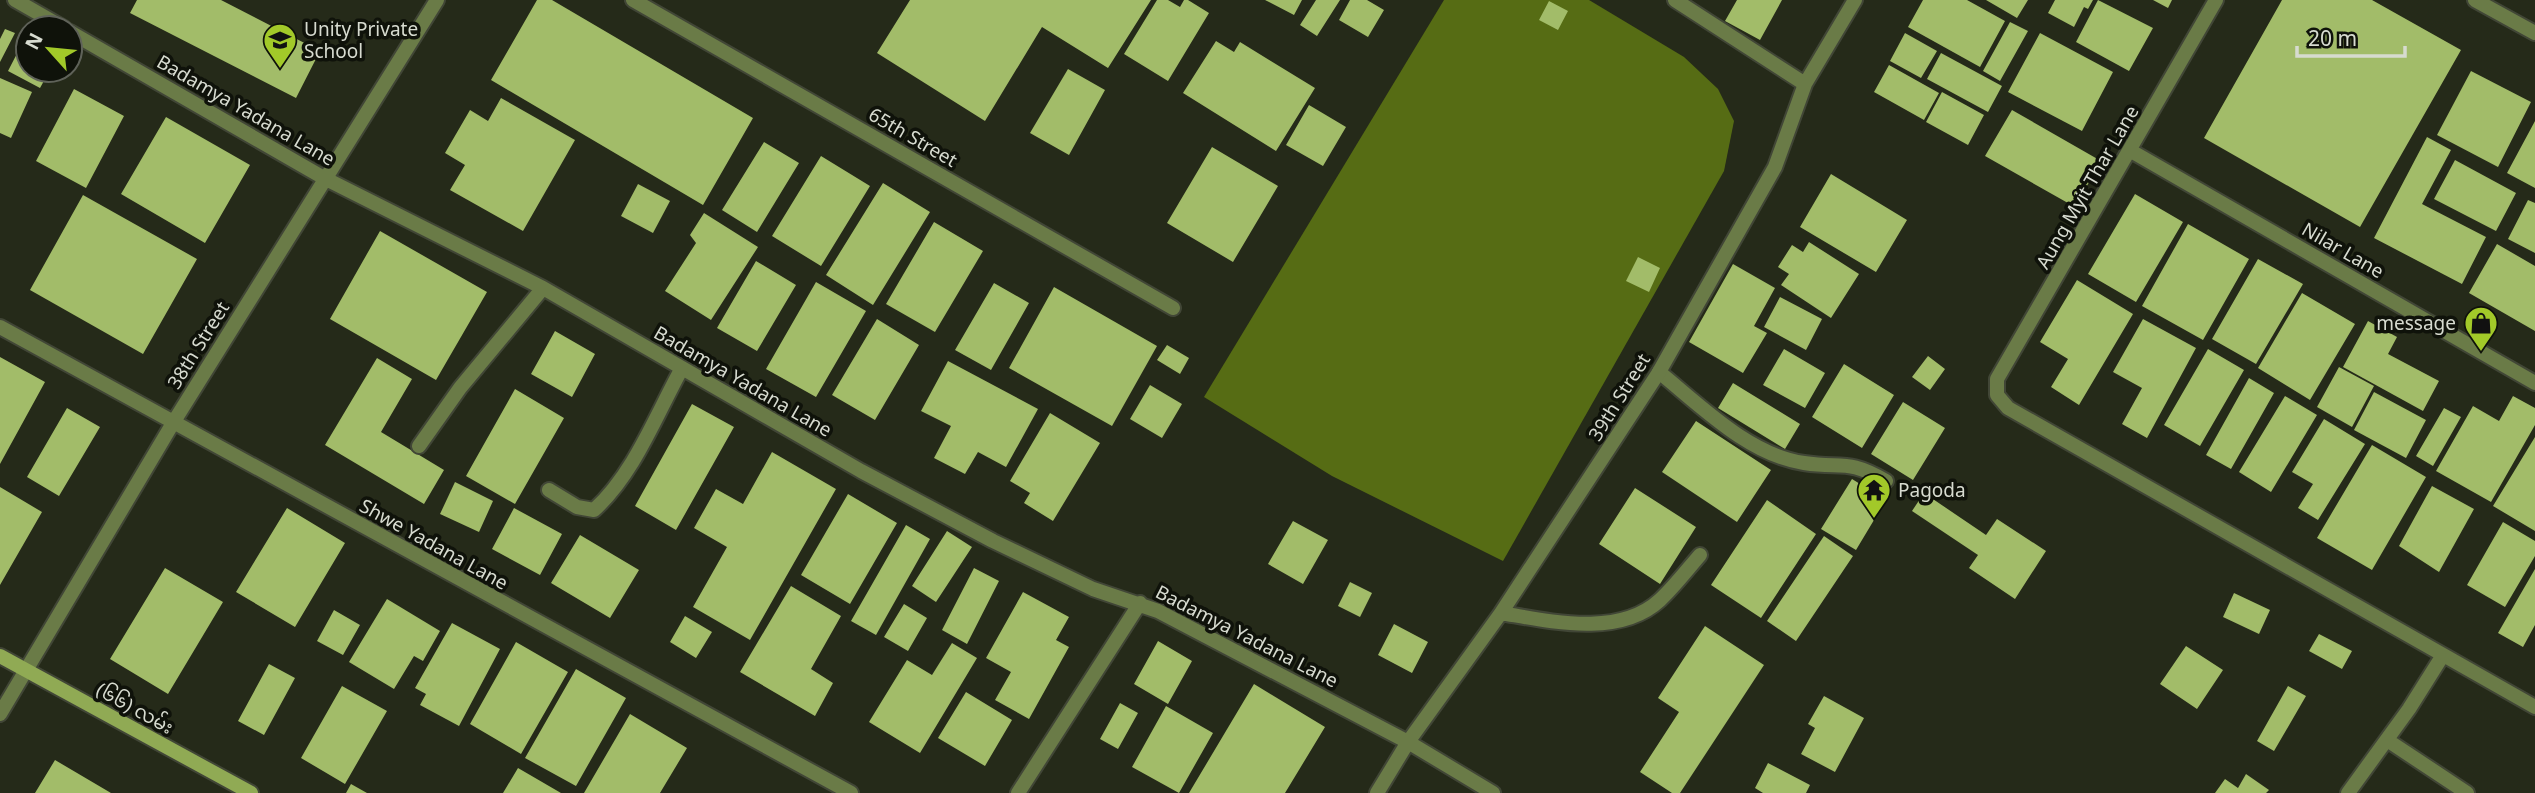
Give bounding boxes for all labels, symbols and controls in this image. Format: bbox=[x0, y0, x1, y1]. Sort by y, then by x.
place label: Unity Private School bbox=[304, 11, 418, 74]
north arrow bbox=[14, 14, 84, 84]
scale bar bbox=[2297, 14, 2406, 58]
text: 20 m bbox=[2308, 18, 2357, 64]
school or university icon: Unity Private School bbox=[261, 21, 299, 70]
text: N bbox=[14, 26, 58, 59]
street label: Badamya Yadana Lane bbox=[147, 44, 342, 180]
street label: 65th Street bbox=[859, 97, 965, 182]
street label: Aung Myit Thar Lane bbox=[2025, 98, 2153, 278]
street label: Nilar Lane bbox=[2292, 212, 2391, 293]
street label: 38th Street bbox=[157, 294, 244, 399]
shop icon: message bbox=[2462, 304, 2500, 353]
place label: message bbox=[2376, 305, 2456, 346]
street label: Badamya Yadana Lane bbox=[644, 315, 839, 451]
street label: 39th Street bbox=[1578, 346, 1665, 451]
temple icon: Pagoda bbox=[1855, 471, 1893, 520]
place label: Pagoda bbox=[1898, 472, 1966, 513]
street label: Shwe Yadana Lane bbox=[350, 488, 515, 604]
street label: Badamya Yadana Lane bbox=[1147, 574, 1345, 702]
street label: (၆၆) လမ်း bbox=[87, 672, 181, 749]

